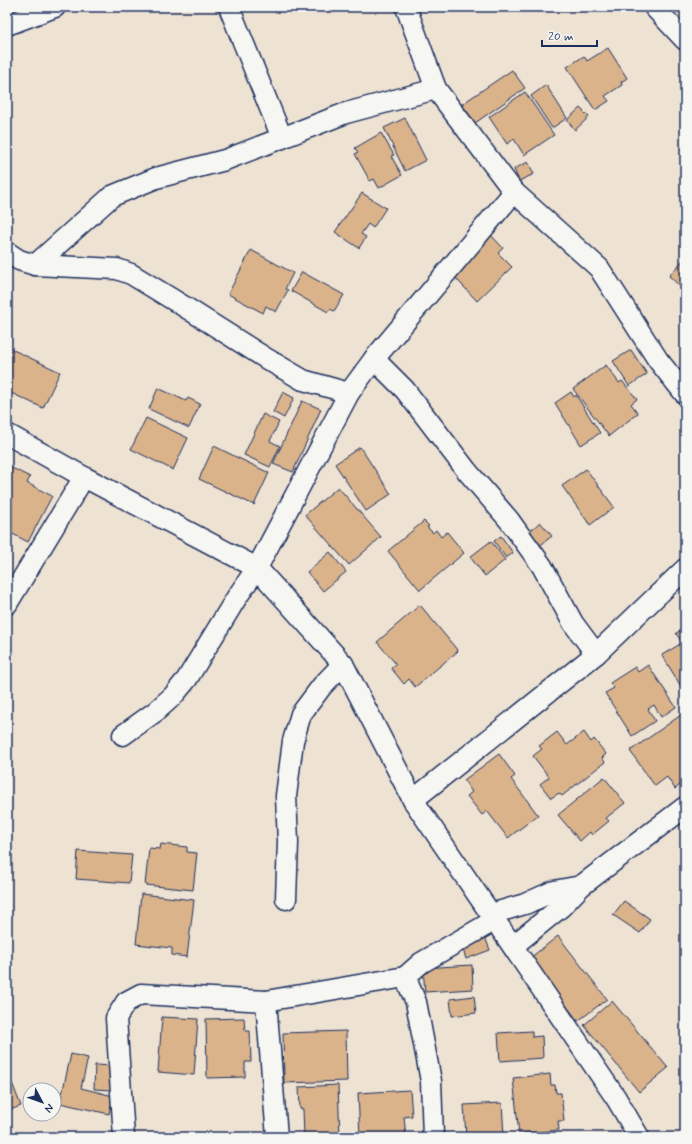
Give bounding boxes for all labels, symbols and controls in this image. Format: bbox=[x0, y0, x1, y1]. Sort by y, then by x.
scale bar bbox=[542, 22, 597, 48]
text: 20 m bbox=[548, 29, 574, 45]
north arrow bbox=[22, 1082, 62, 1122]
text: N bbox=[41, 1101, 56, 1115]

